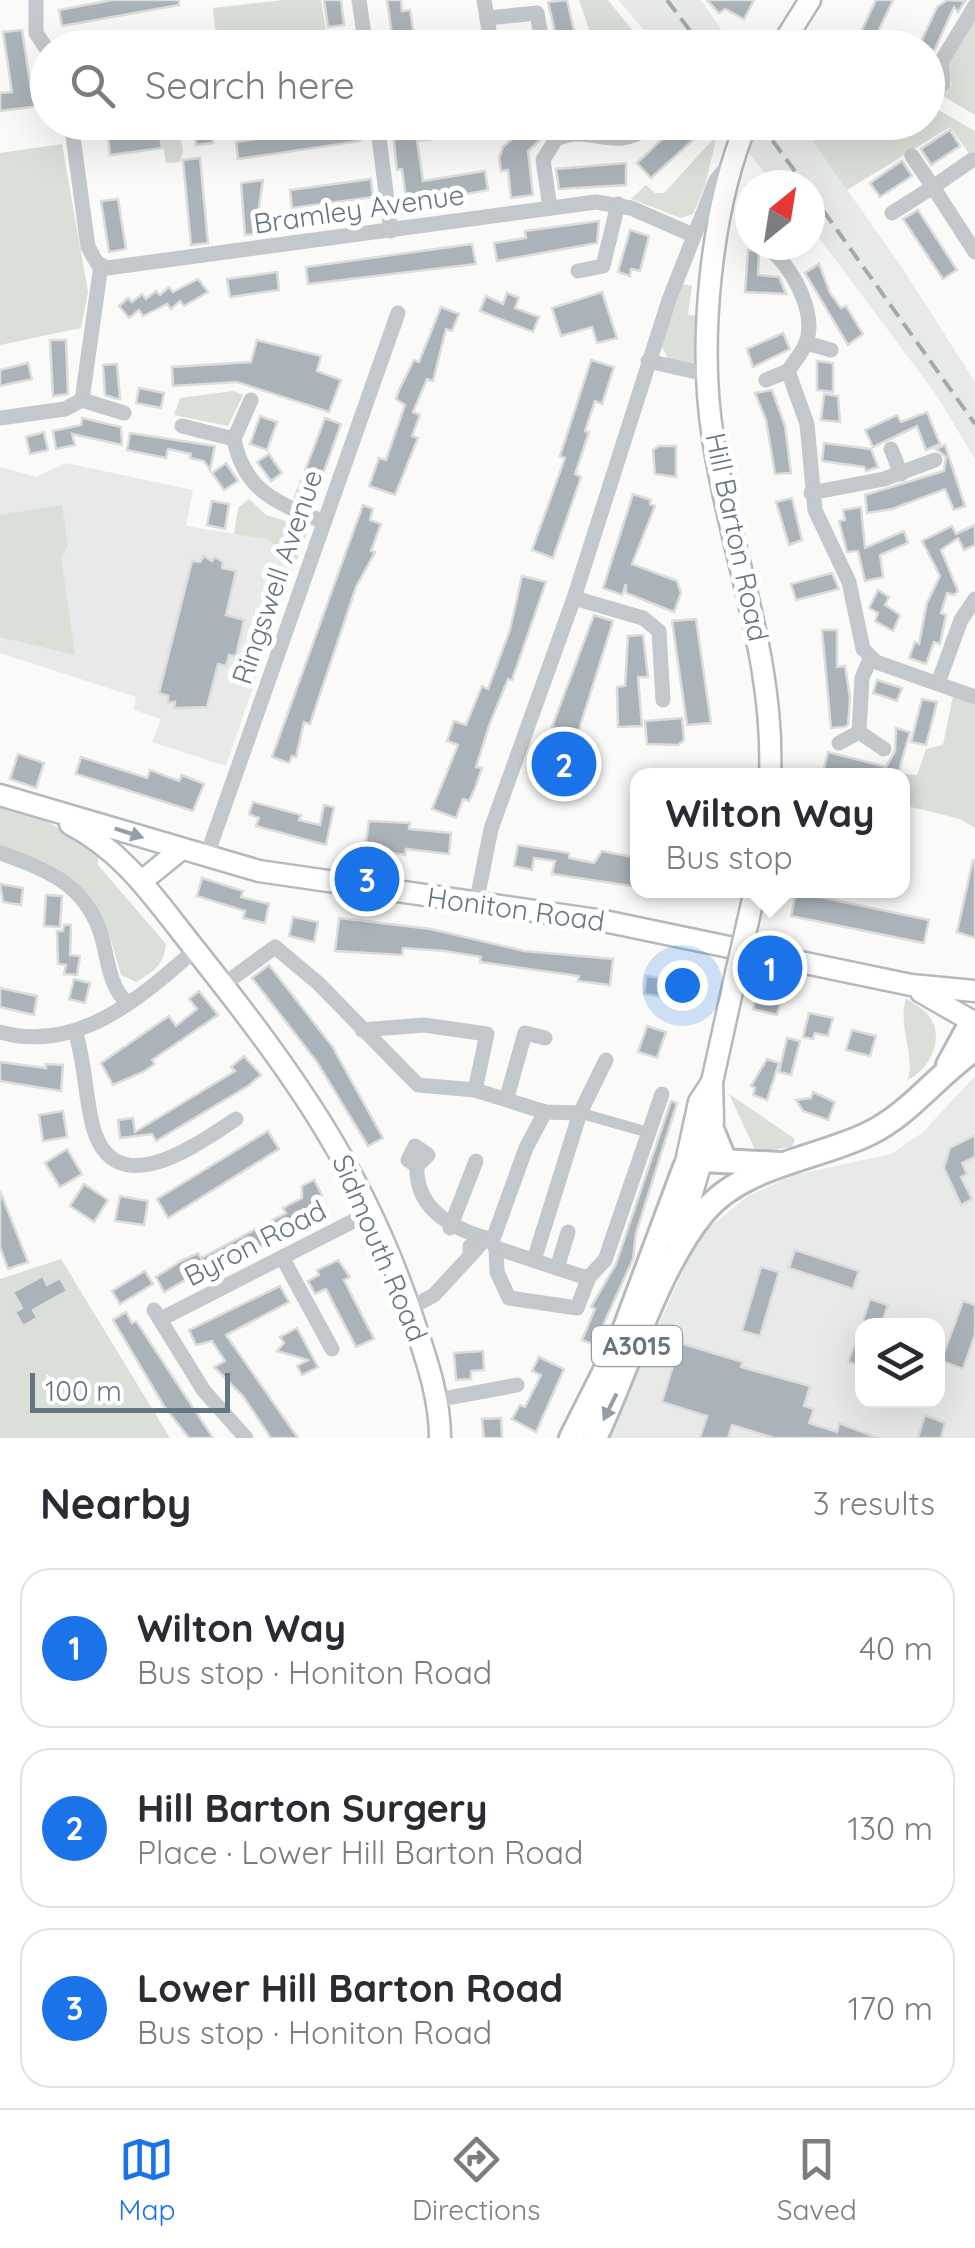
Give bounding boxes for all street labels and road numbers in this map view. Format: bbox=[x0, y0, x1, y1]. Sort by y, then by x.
street label: Bramley Avenue bbox=[251, 176, 466, 241]
street label: Hill Barton Road bbox=[698, 429, 777, 644]
street label: Ringswell Avenue bbox=[223, 465, 330, 689]
street label: Honiton Road bbox=[425, 879, 607, 938]
street label: Sidmouth Road bbox=[325, 1149, 436, 1347]
street label: Byron Road bbox=[178, 1192, 332, 1293]
road number: A3015 bbox=[592, 1326, 682, 1366]

